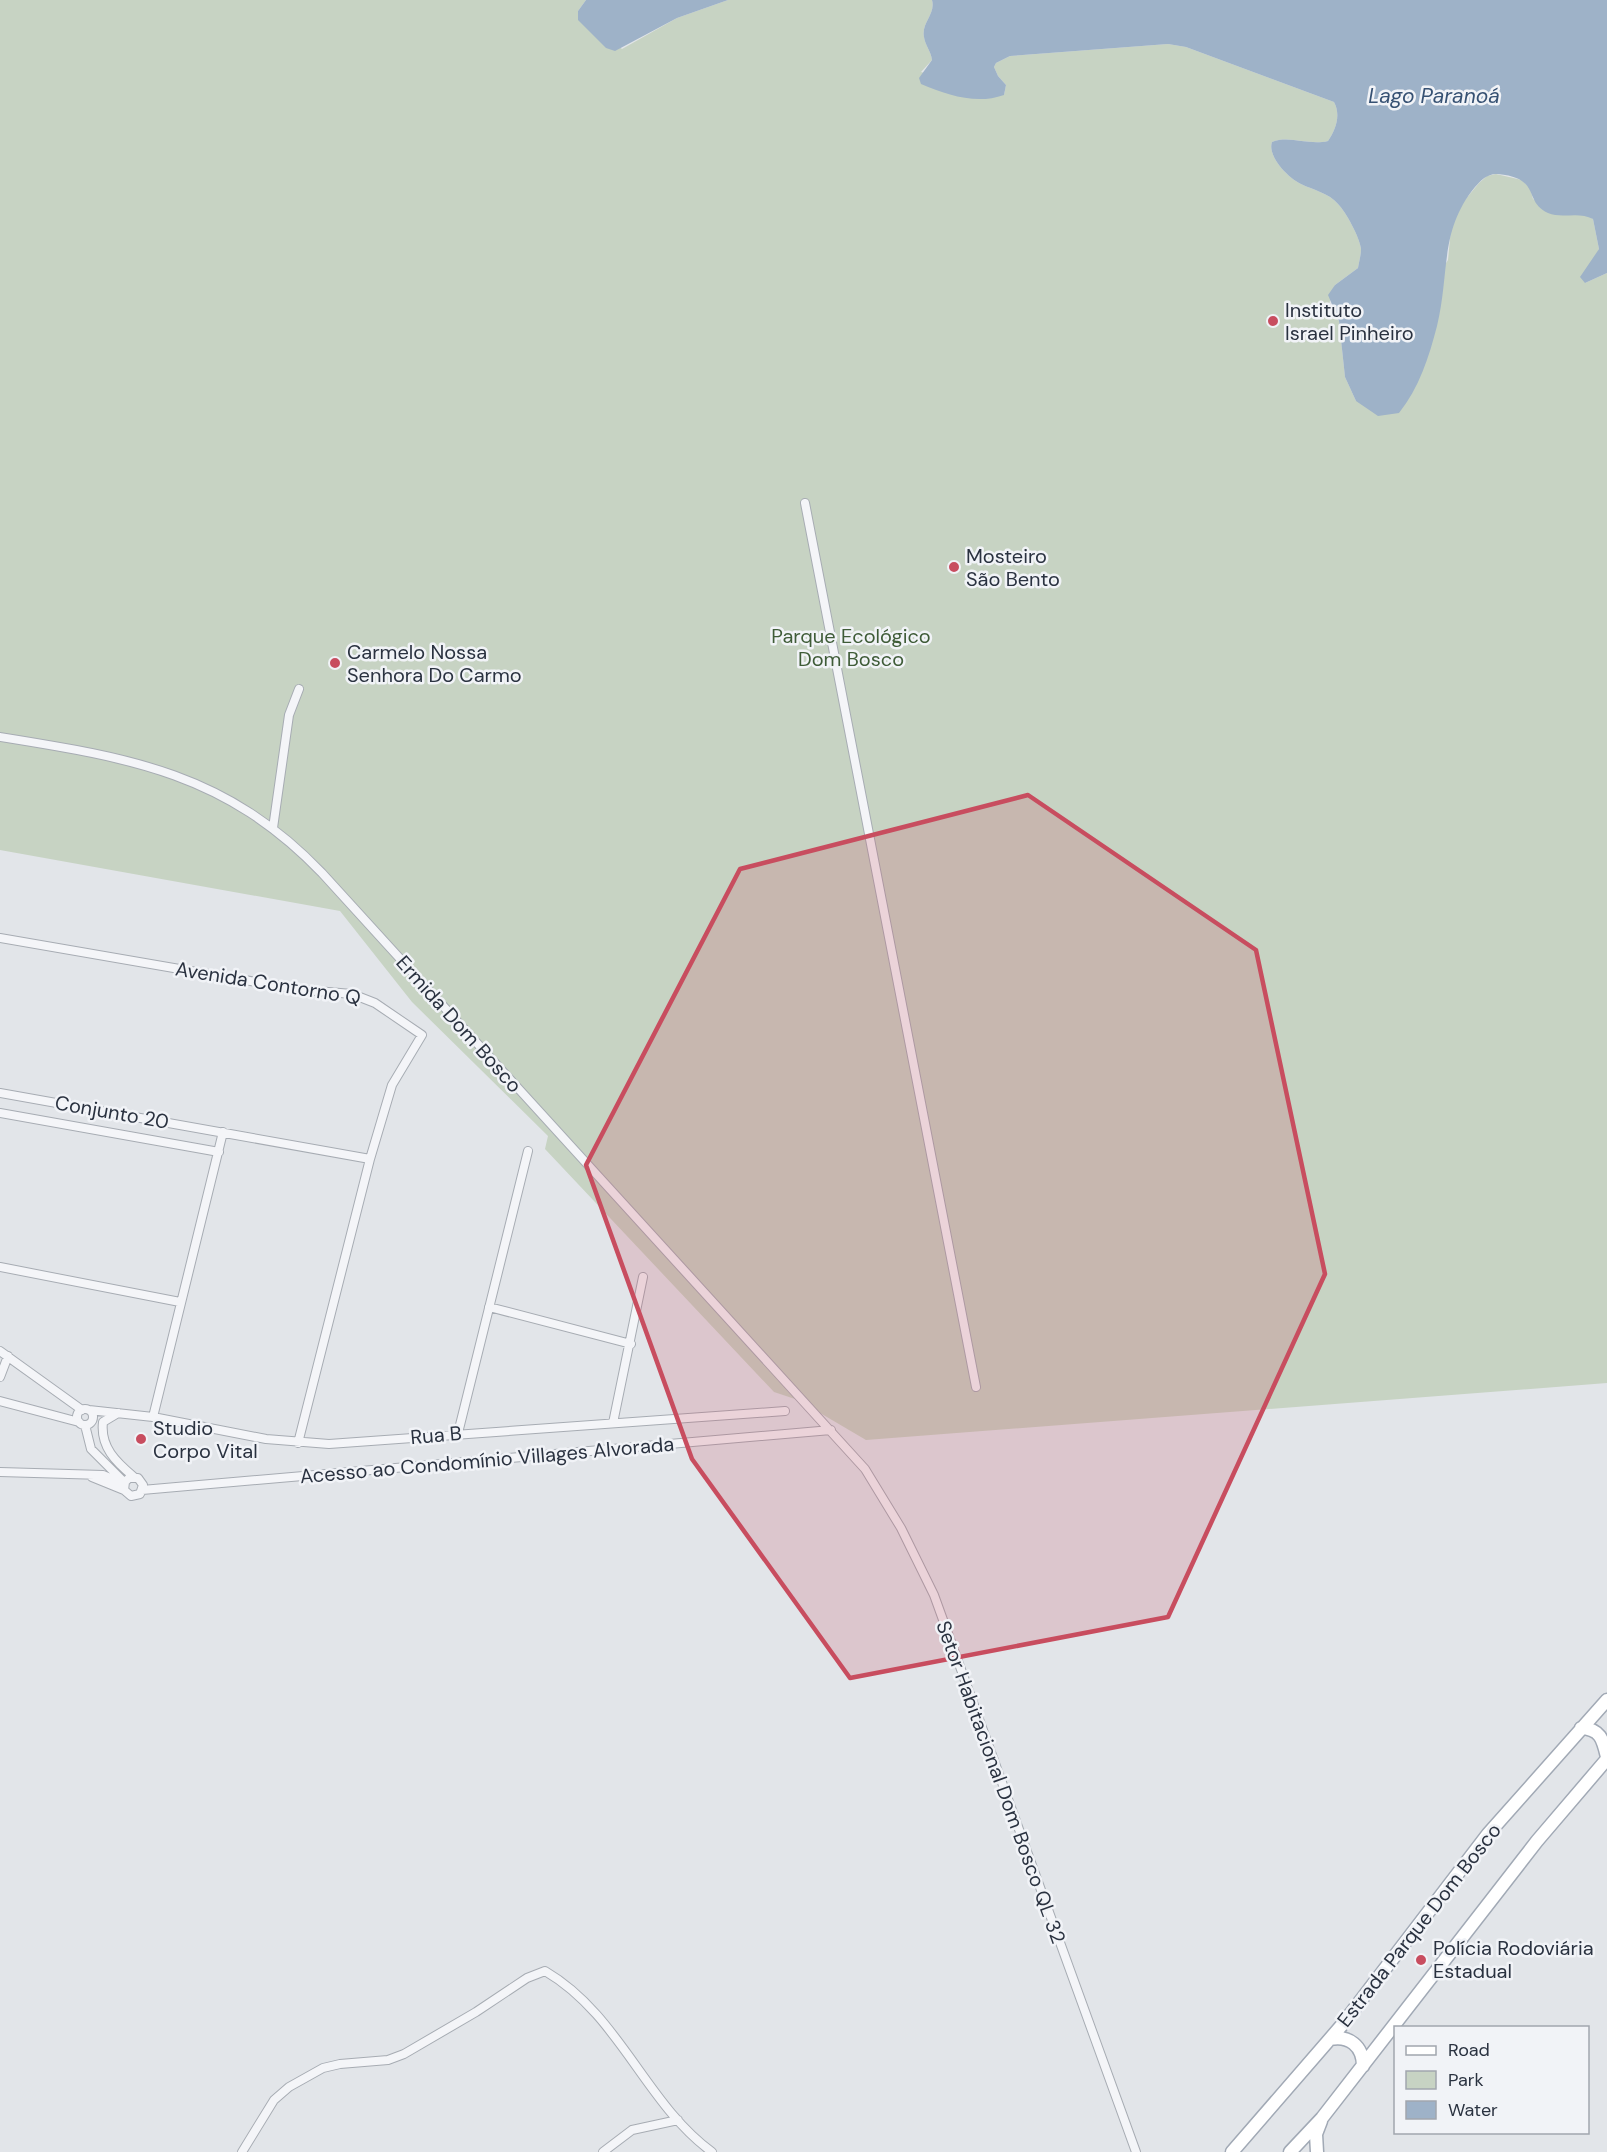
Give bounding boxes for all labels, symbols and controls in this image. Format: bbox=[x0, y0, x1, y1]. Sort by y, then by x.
water label: Lago Paranoá bbox=[1368, 82, 1500, 110]
place label: Instituto Israel Pinheiro bbox=[1285, 297, 1414, 346]
marker: Instituto Israel Pinheiro bbox=[1266, 314, 1280, 328]
place label: Mosteiro São Bento bbox=[966, 543, 1060, 592]
marker: Mosteiro São Bento bbox=[947, 560, 961, 574]
park label: Parque Ecológico Dom Bosco bbox=[771, 623, 931, 672]
place label: Carmelo Nossa Senhora Do Carmo bbox=[347, 639, 522, 688]
marker: Carmelo Nossa Senhora Do Carmo bbox=[328, 656, 342, 670]
street label: Ermida Dom Bosco bbox=[390, 950, 528, 1098]
street label: Avenida Contorno Q bbox=[173, 956, 363, 1010]
street label: Conjunto 20 bbox=[53, 1089, 171, 1135]
place label: Studio Corpo Vital bbox=[153, 1415, 258, 1464]
street label: Rua B bbox=[409, 1420, 463, 1450]
street label: Acesso ao Condomínio Villages Alvorada bbox=[299, 1431, 675, 1489]
marker: Studio Corpo Vital bbox=[134, 1432, 148, 1446]
street label: Setor Habitacional Dom Bosco QL 32 bbox=[930, 1617, 1072, 1947]
street label: Estrada Parque Dom Bosco bbox=[1331, 1818, 1507, 2032]
place label: Polícia Rodoviária Estadual bbox=[1433, 1935, 1594, 1984]
marker: Polícia Rodoviária Estadual bbox=[1414, 1953, 1428, 1967]
legend bbox=[1394, 2026, 1589, 2134]
text: Road bbox=[1448, 2038, 1490, 2062]
text: Park bbox=[1448, 2068, 1484, 2092]
text: Water bbox=[1448, 2098, 1498, 2122]

